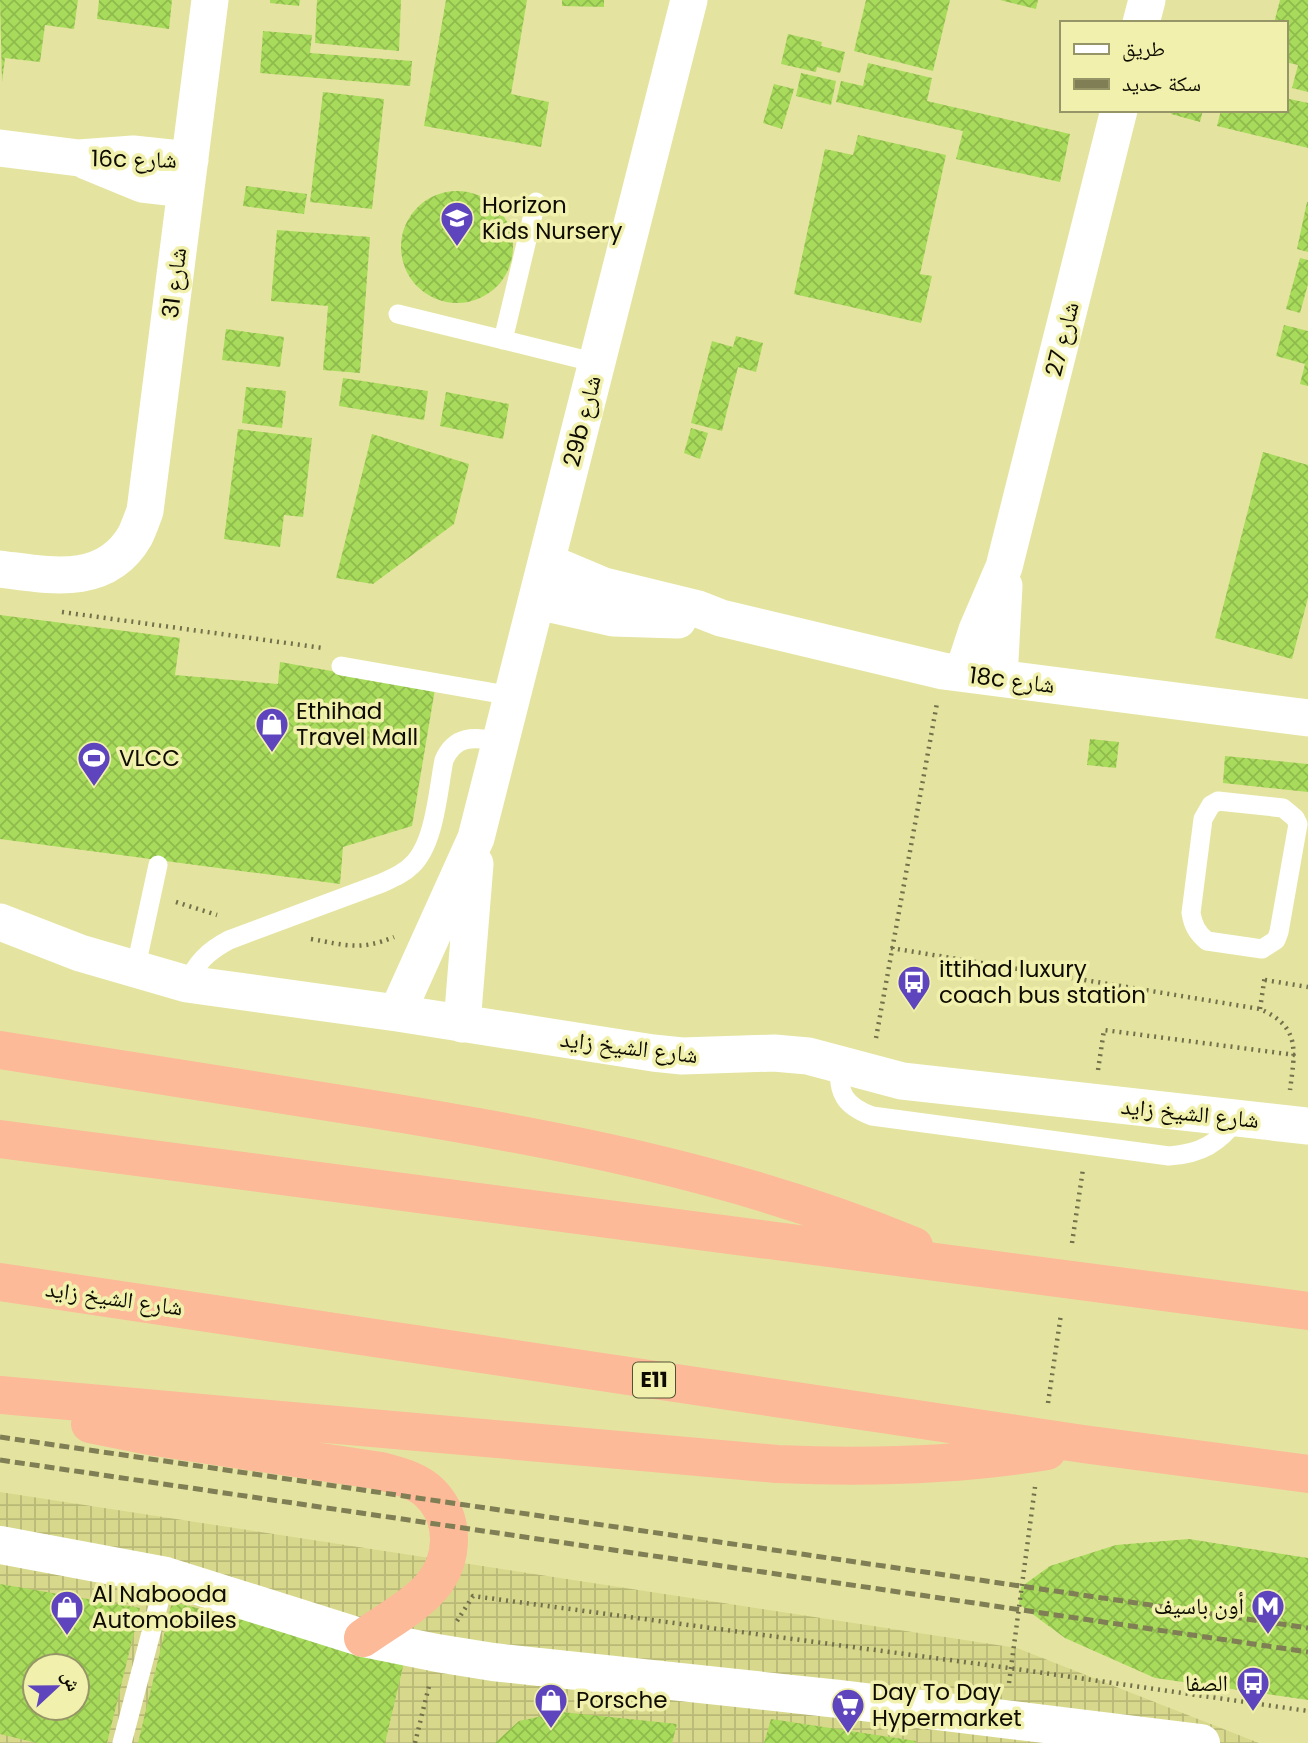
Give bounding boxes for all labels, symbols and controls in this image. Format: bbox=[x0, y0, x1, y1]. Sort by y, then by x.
legend bbox=[1060, 21, 1287, 112]
text: طريق bbox=[1122, 34, 1165, 63]
text: سكة حديد bbox=[1122, 69, 1201, 98]
street label: 16c شارع bbox=[91, 142, 177, 176]
place label: Horizon Kids Nursery bbox=[482, 189, 622, 247]
school or university icon: Horizon Kids Nursery bbox=[438, 199, 476, 248]
street label: شارع 31 bbox=[154, 246, 194, 320]
street label: شارع 27 bbox=[1037, 298, 1087, 380]
street label: 29b شارع bbox=[555, 372, 609, 470]
street label: 18c شارع bbox=[968, 659, 1056, 701]
place label: Ethihad Travel Mall bbox=[296, 695, 418, 753]
shop icon: Ethihad Travel Mall bbox=[253, 705, 291, 754]
sports icon: VLCC bbox=[75, 739, 113, 788]
place label: VLCC bbox=[119, 742, 180, 774]
place label: ittihad luxury coach bus station bbox=[939, 953, 1146, 1011]
bus stop icon: ittihad luxury coach bus station bbox=[895, 963, 933, 1012]
street label: شارع الشيخ زايد bbox=[558, 1023, 700, 1071]
street label: شارع الشيخ زايد bbox=[1120, 1090, 1260, 1136]
street label: شارع الشيخ زايد bbox=[43, 1273, 185, 1323]
road number: E11 bbox=[633, 1362, 675, 1398]
place label: Al Nabooda Automobiles bbox=[92, 1578, 237, 1636]
metro station icon: أون باسيف bbox=[1249, 1587, 1287, 1636]
shop icon: Al Nabooda Automobiles bbox=[48, 1588, 86, 1637]
place label: أون باسيف bbox=[1154, 1590, 1244, 1622]
north arrow bbox=[21, 1652, 91, 1722]
bus stop icon: الصفا bbox=[1234, 1664, 1272, 1713]
text: ش bbox=[55, 1666, 88, 1695]
place label: الصفا bbox=[1185, 1667, 1228, 1699]
place label: Day To Day Hypermarket bbox=[872, 1676, 1022, 1734]
shop icon: Porsche bbox=[532, 1681, 570, 1730]
place label: Porsche bbox=[576, 1684, 668, 1716]
supermarket icon: Day To Day Hypermarket bbox=[829, 1686, 867, 1735]

